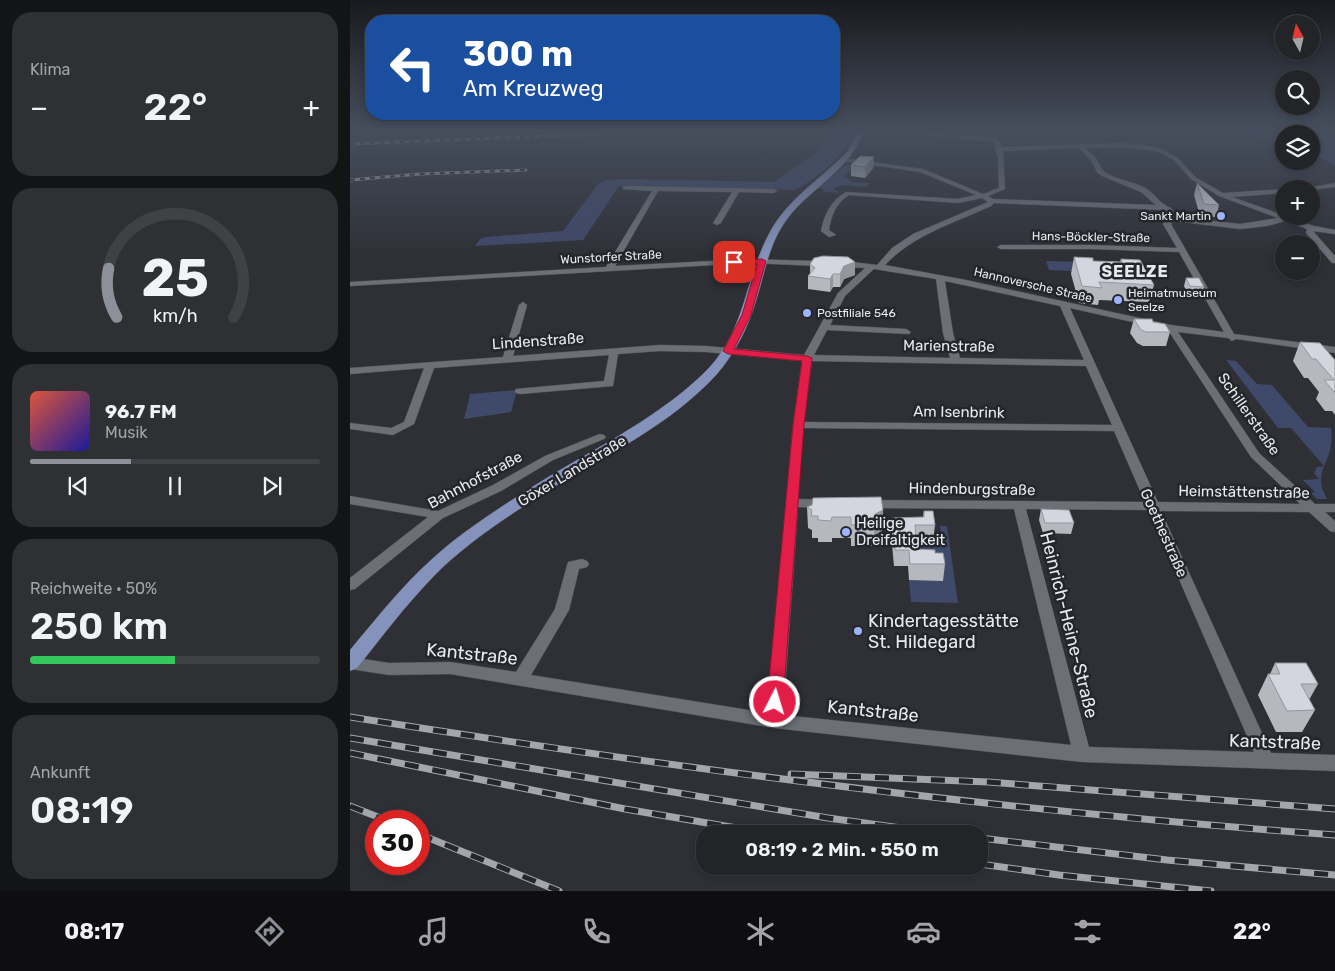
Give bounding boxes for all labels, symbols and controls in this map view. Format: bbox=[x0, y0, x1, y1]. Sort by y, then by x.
north arrow bbox=[1275, 15, 1320, 60]
map controls bbox=[1275, 15, 1320, 280]
text: 300 m bbox=[463, 33, 573, 75]
icon: left bbox=[380, 35, 445, 100]
text: Klima bbox=[30, 60, 70, 79]
button: search bbox=[1275, 70, 1320, 115]
text: Am Kreuzweg bbox=[463, 75, 604, 102]
text: 22° bbox=[144, 84, 207, 130]
text: − bbox=[30, 91, 48, 124]
text: + bbox=[303, 91, 320, 124]
button: layers bbox=[1275, 125, 1320, 170]
button: + bbox=[1275, 180, 1320, 225]
place label: Sankt Martin bbox=[1140, 209, 1211, 223]
marker: Sankt Martin bbox=[1215, 210, 1227, 222]
street label: Hans-Böckler-Straße bbox=[1032, 229, 1151, 245]
button: − bbox=[1275, 235, 1320, 280]
pin bbox=[713, 241, 755, 283]
text: 25 bbox=[141, 247, 209, 309]
street label: Wunstorfer Straße bbox=[560, 247, 662, 267]
icon: arrive bbox=[720, 248, 748, 276]
district label: SEELZE bbox=[1101, 262, 1169, 281]
street label: Hannoversche Straße bbox=[973, 265, 1094, 305]
place label: Heimatmuseum Seelze bbox=[1128, 286, 1217, 314]
marker: Heimatmuseum Seelze bbox=[1112, 294, 1124, 306]
text: km/h bbox=[153, 305, 197, 326]
place label: Postfiliale 546 bbox=[817, 306, 896, 320]
marker: Postfiliale 546 bbox=[801, 307, 813, 319]
street label: Lindenstraße bbox=[491, 329, 585, 353]
street label: Marienstraße bbox=[903, 336, 995, 356]
street label: Schillerstraße bbox=[1214, 369, 1284, 459]
text: 96.7 FM bbox=[105, 400, 177, 423]
street label: Am Isenbrink bbox=[913, 402, 1005, 422]
text: Musik bbox=[105, 423, 148, 442]
street label: Göxer Landstraße bbox=[515, 432, 629, 510]
street label: Bahnhofstraße bbox=[425, 448, 525, 512]
icon: previous bbox=[64, 472, 92, 500]
icon: pause bbox=[161, 472, 189, 500]
icon: next bbox=[258, 472, 286, 500]
street label: Hindenburgstraße bbox=[908, 479, 1036, 499]
street label: Heimstättenstraße bbox=[1178, 482, 1310, 502]
street label: Goethestraße bbox=[1136, 486, 1192, 580]
place label: Heilige Dreifaltigkeit bbox=[856, 514, 945, 549]
marker: Heilige Dreifaltigkeit bbox=[840, 526, 852, 538]
street label: Heinrich-Heine-Straße bbox=[1035, 530, 1103, 720]
text: Reichweite · 50% bbox=[30, 579, 157, 598]
text: 250 km bbox=[30, 603, 168, 649]
place label: Kindertagesstätte St. Hildegard bbox=[868, 610, 1019, 653]
marker: Kindertagesstätte St. Hildegard bbox=[852, 625, 864, 637]
street label: Kantstraße bbox=[425, 638, 519, 670]
position arrow bbox=[748, 675, 800, 727]
street label: Kantstraße bbox=[826, 695, 920, 727]
street label: Kantstraße bbox=[1229, 729, 1321, 755]
text: Ankunft bbox=[30, 763, 90, 782]
text: 08:19 bbox=[30, 787, 134, 833]
speed limit sign: 30 bbox=[365, 810, 430, 875]
text: 08:19 · 2 Min. · 550 m bbox=[745, 838, 939, 861]
icon: directions bbox=[252, 914, 287, 949]
icon: music bbox=[416, 914, 451, 949]
icon: phone bbox=[579, 914, 614, 949]
icon: climate bbox=[743, 914, 778, 949]
icon: car bbox=[906, 914, 941, 949]
icon: filters bbox=[1070, 914, 1105, 949]
text: 08:17 bbox=[64, 918, 124, 945]
text: 22° bbox=[1233, 918, 1271, 945]

